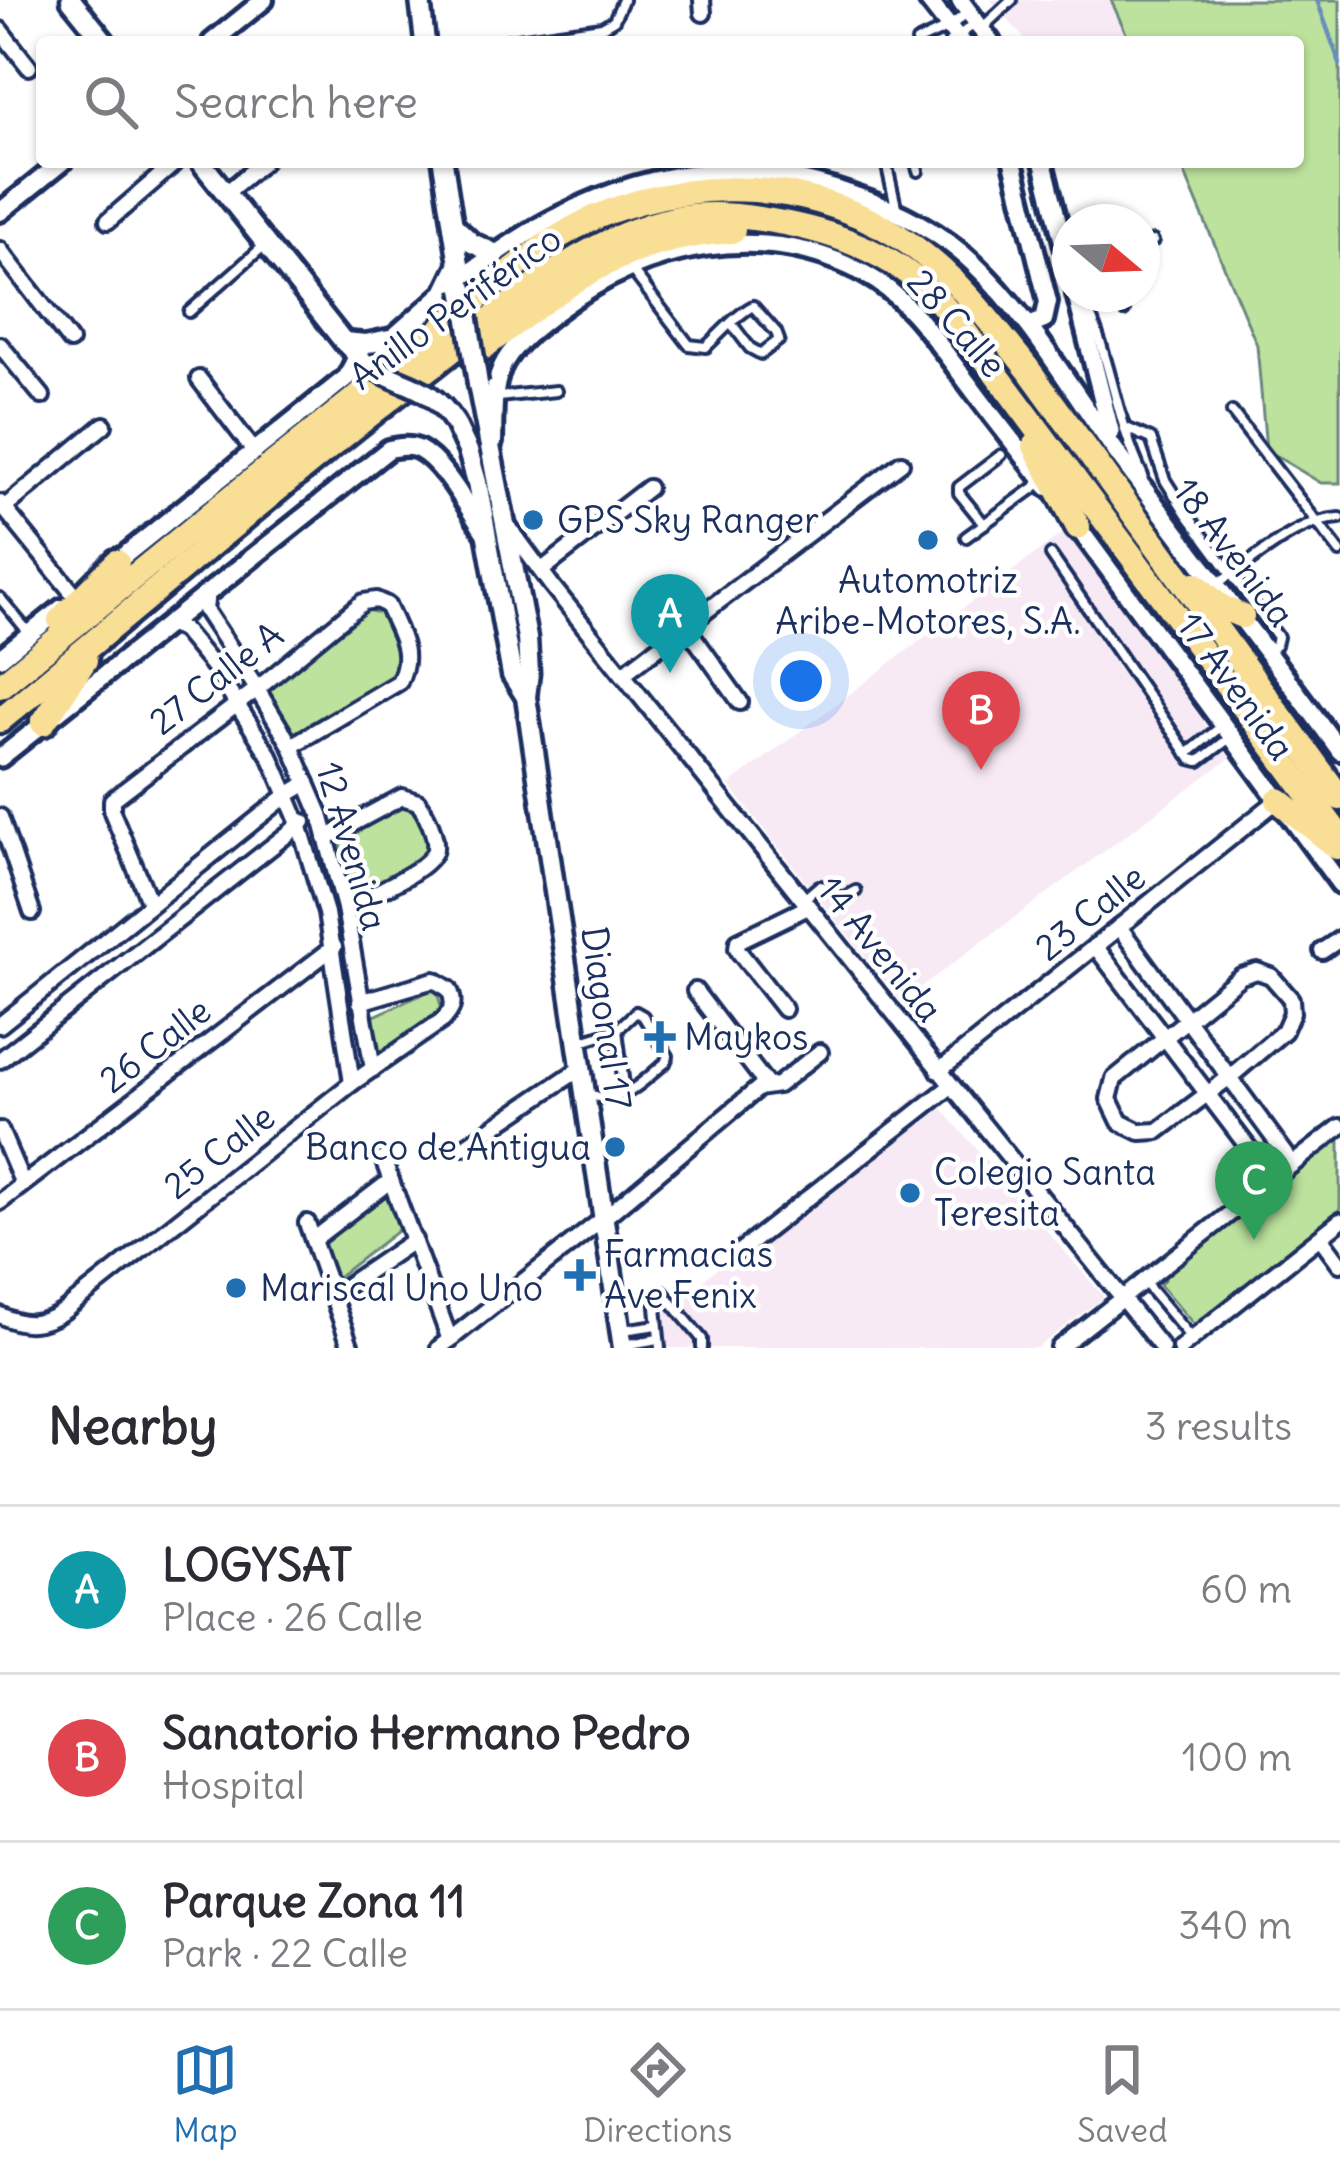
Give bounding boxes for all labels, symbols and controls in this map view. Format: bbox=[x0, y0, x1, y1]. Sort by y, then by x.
search box bbox=[36, 36, 1304, 168]
icon: search bbox=[78, 69, 144, 135]
text: Search here bbox=[174, 74, 418, 130]
north arrow bbox=[1052, 204, 1160, 312]
street label: Anillo Periférico bbox=[341, 216, 570, 399]
street label: 28 Calle bbox=[897, 260, 1016, 387]
street label: 18 Avenida bbox=[1163, 469, 1304, 635]
place label: GPS Sky Ranger bbox=[557, 498, 819, 543]
marker: GPS Sky Ranger bbox=[520, 507, 546, 533]
marker: Automotriz Aribe-Motores, S.A. bbox=[915, 527, 941, 553]
place label: Automotriz Aribe-Motores, S.A. bbox=[775, 558, 1081, 644]
pin: A bbox=[631, 574, 709, 673]
street label: 17 Avenida bbox=[1167, 604, 1304, 769]
street label: 27 Calle A bbox=[141, 612, 292, 744]
your location bbox=[771, 651, 831, 711]
pin: B bbox=[942, 671, 1020, 770]
street label: 12 Avenida bbox=[306, 757, 397, 935]
street label: 23 Calle bbox=[1026, 855, 1154, 970]
street label: 14 Avenida bbox=[807, 868, 952, 1031]
street label: Diagonal 17 bbox=[571, 924, 642, 1112]
street label: 26 Calle bbox=[91, 988, 220, 1103]
place label: Maykos bbox=[684, 1015, 809, 1060]
marker: Maykos bbox=[647, 1024, 673, 1050]
street label: 25 Calle bbox=[155, 1094, 284, 1209]
place label: Banco de Antigua bbox=[305, 1125, 591, 1170]
marker: Banco de Antigua bbox=[602, 1134, 628, 1160]
pin: C bbox=[1215, 1141, 1293, 1240]
place label: Colegio Santa Teresita bbox=[934, 1150, 1156, 1236]
marker: Colegio Santa Teresita bbox=[897, 1180, 923, 1206]
place label: Farmacias Ave Fenix bbox=[604, 1232, 773, 1318]
marker: Farmacias Ave Fenix bbox=[567, 1262, 593, 1288]
place label: Mariscal Uno Uno bbox=[260, 1266, 543, 1311]
marker: Mariscal Uno Uno bbox=[223, 1275, 249, 1301]
text: Nearby bbox=[48, 1394, 217, 1458]
text: 3 results bbox=[1145, 1402, 1292, 1451]
text: LOGYSAT bbox=[162, 1537, 352, 1593]
text: A bbox=[74, 1565, 100, 1614]
text: 60 m bbox=[1200, 1565, 1292, 1614]
text: Place · 26 Calle bbox=[162, 1593, 423, 1642]
text: Sanatorio Hermano Pedro bbox=[162, 1705, 690, 1761]
text: B bbox=[74, 1733, 100, 1782]
text: 100 m bbox=[1182, 1733, 1292, 1782]
text: Hospital bbox=[162, 1761, 305, 1810]
text: Parque Zona 11 bbox=[162, 1873, 465, 1929]
text: C bbox=[74, 1901, 100, 1950]
text: 340 m bbox=[1178, 1901, 1292, 1950]
text: Park · 22 Calle bbox=[162, 1929, 408, 1978]
tab: Map bbox=[172, 2037, 238, 2151]
tab: Directions bbox=[583, 2037, 732, 2151]
tab: Saved bbox=[1077, 2037, 1168, 2151]

